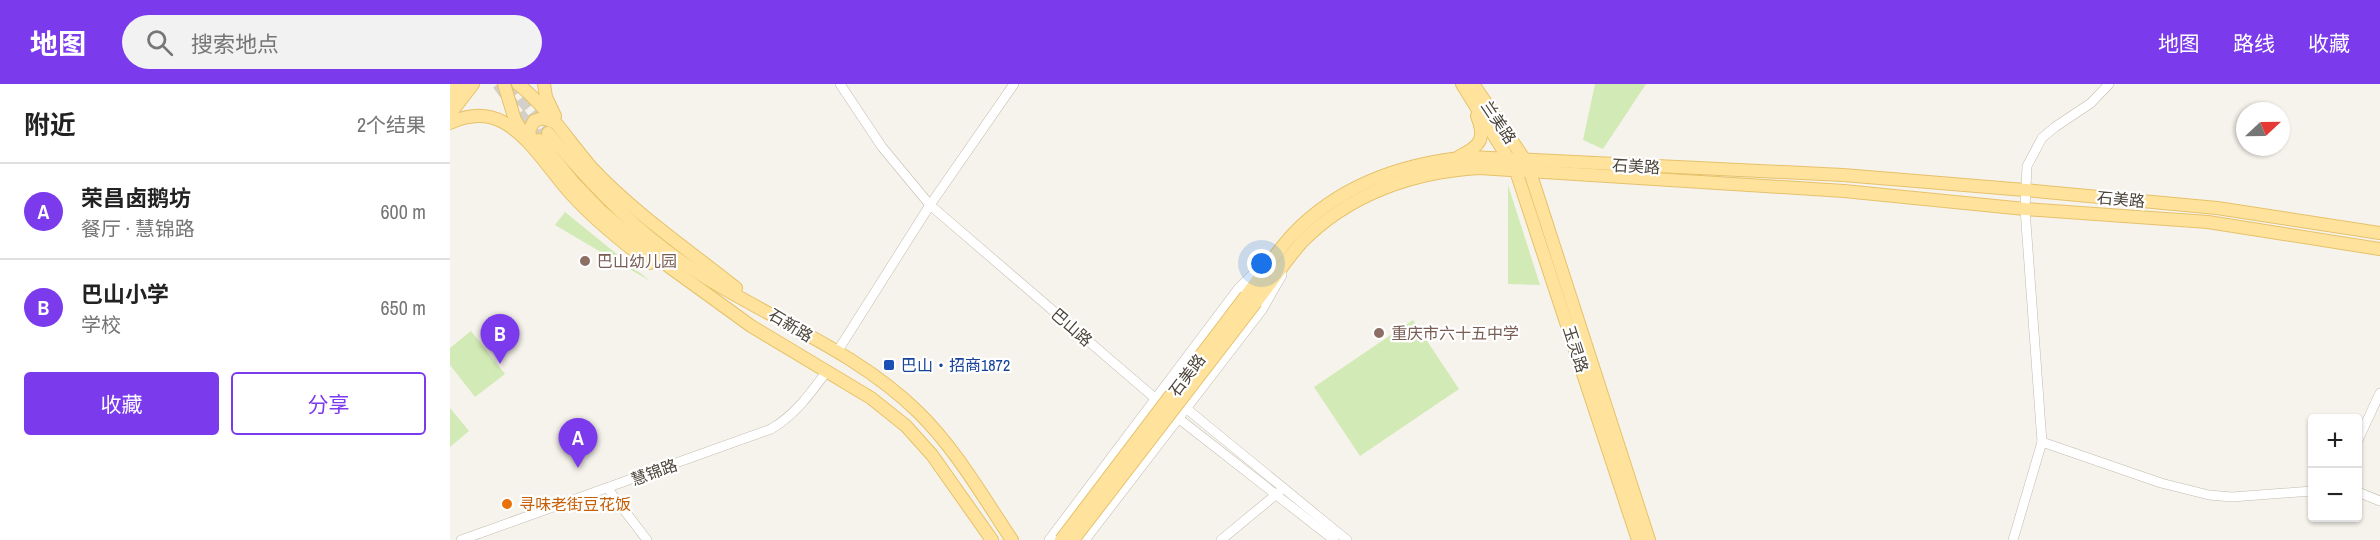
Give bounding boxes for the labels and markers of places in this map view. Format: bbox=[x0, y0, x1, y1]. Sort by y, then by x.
place label: 巴山幼儿园 bbox=[597, 250, 677, 272]
marker: 巴山幼儿园 bbox=[578, 254, 592, 268]
pin: B bbox=[481, 314, 520, 364]
place label: 重庆市六十五中学 bbox=[1391, 322, 1519, 344]
marker: 重庆市六十五中学 bbox=[1372, 326, 1386, 340]
place label: 巴山‧招商1872 bbox=[901, 354, 1010, 376]
marker: 巴山‧招商1872 bbox=[882, 358, 896, 372]
pin: A bbox=[558, 418, 598, 468]
place label: 寻味老街豆花饭 bbox=[519, 493, 631, 515]
marker: 寻味老街豆花饭 bbox=[500, 497, 514, 511]

